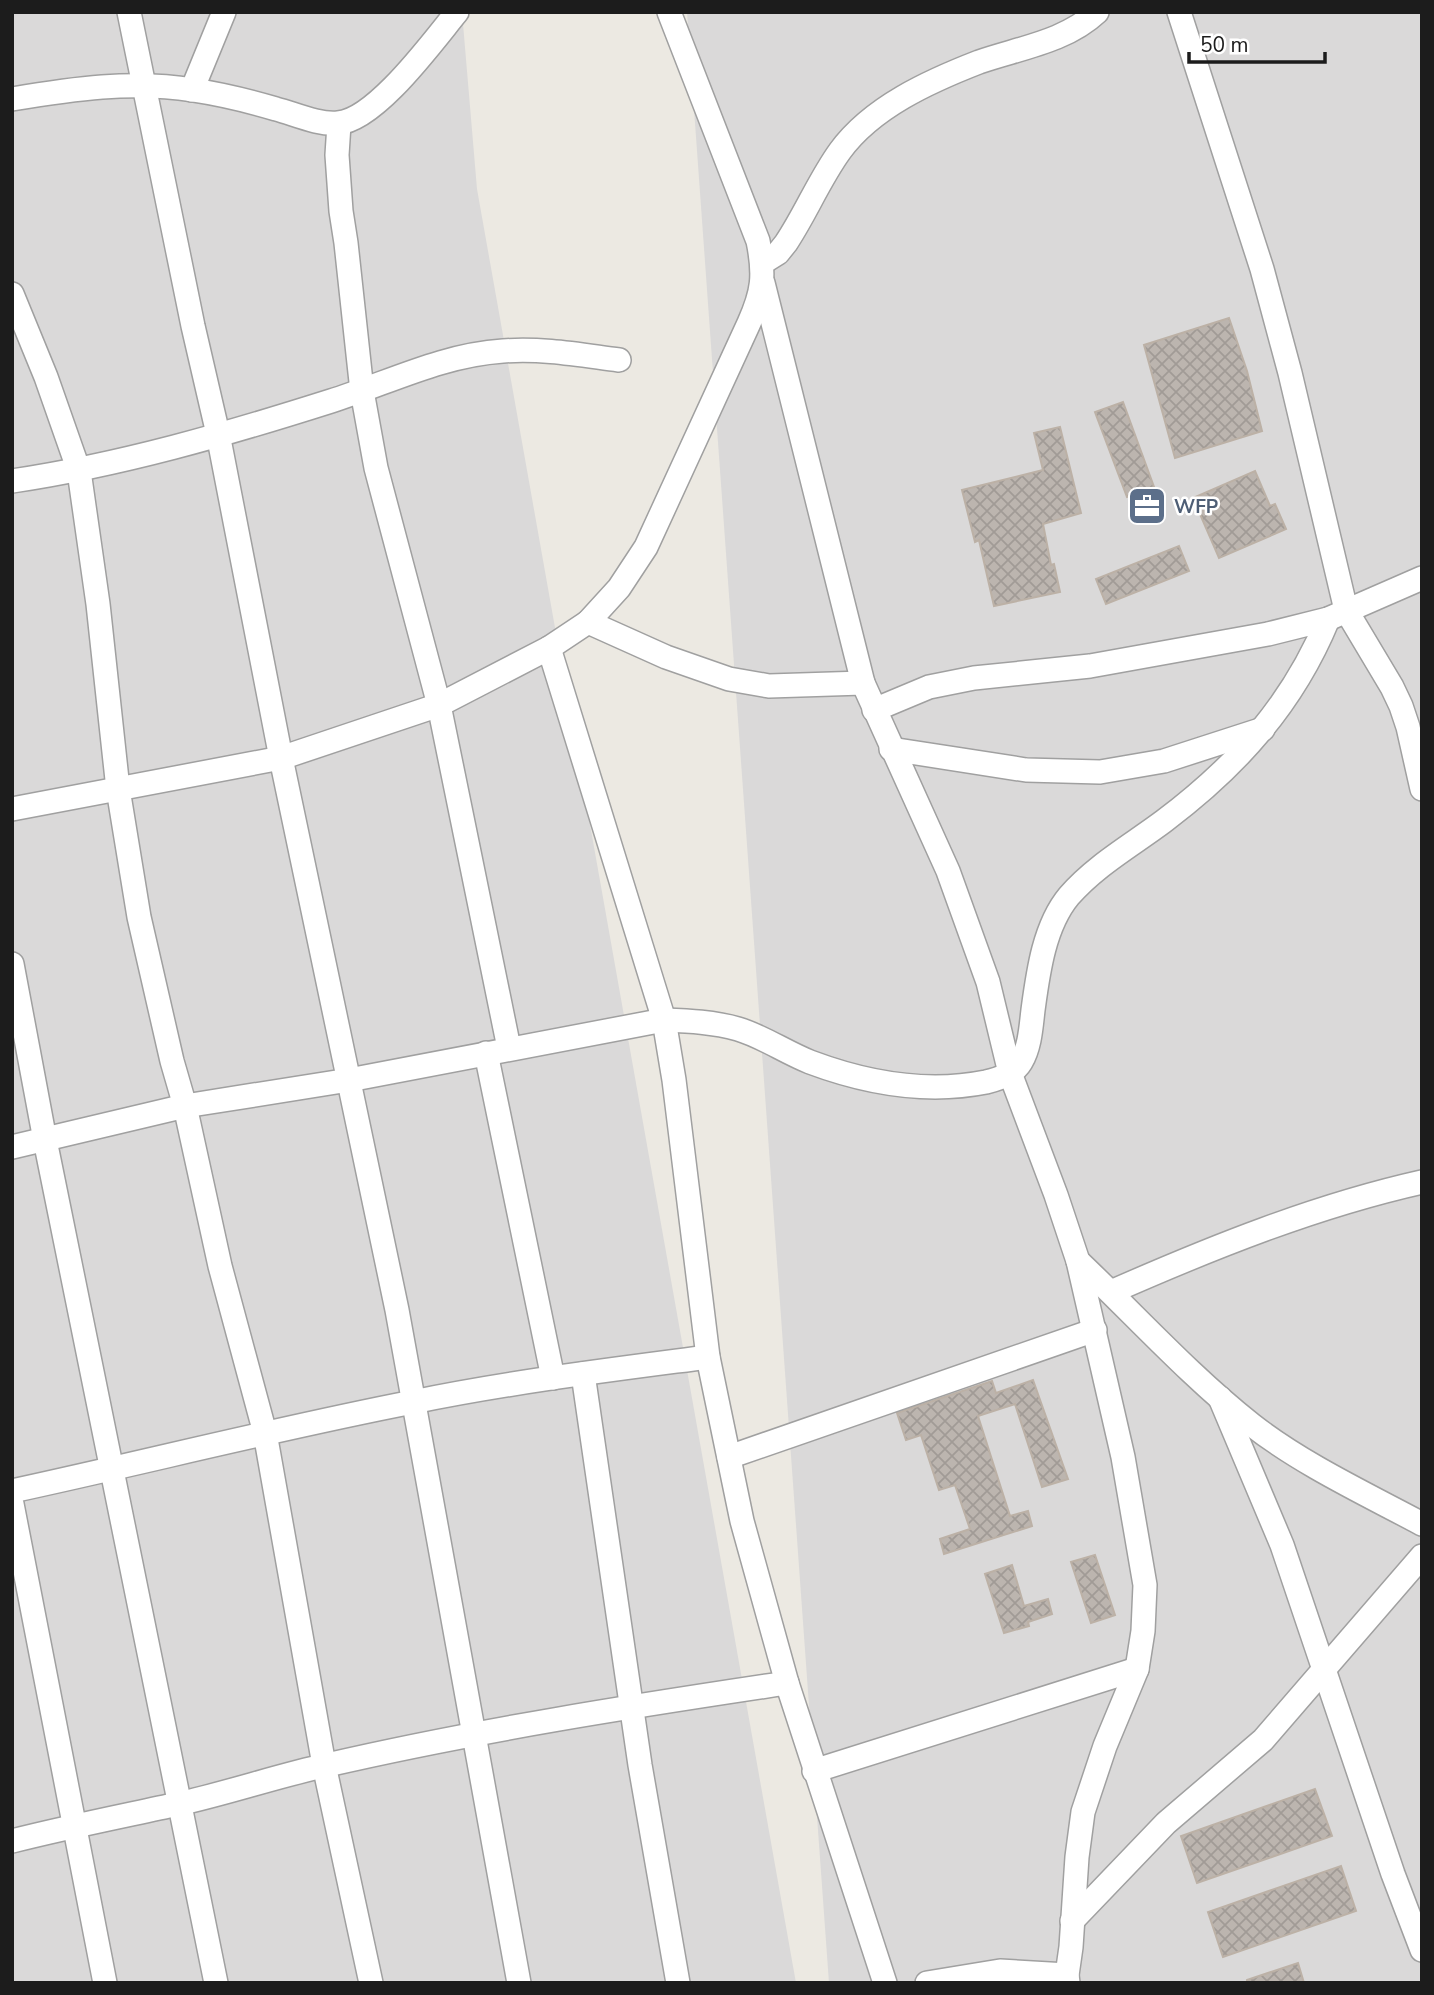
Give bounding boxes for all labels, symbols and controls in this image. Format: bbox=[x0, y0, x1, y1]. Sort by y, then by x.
scale bar bbox=[1189, 21, 1326, 65]
text: 50 m bbox=[1200, 31, 1249, 59]
office icon: WFP bbox=[1126, 485, 1168, 527]
place label: WFP bbox=[1174, 494, 1218, 520]

